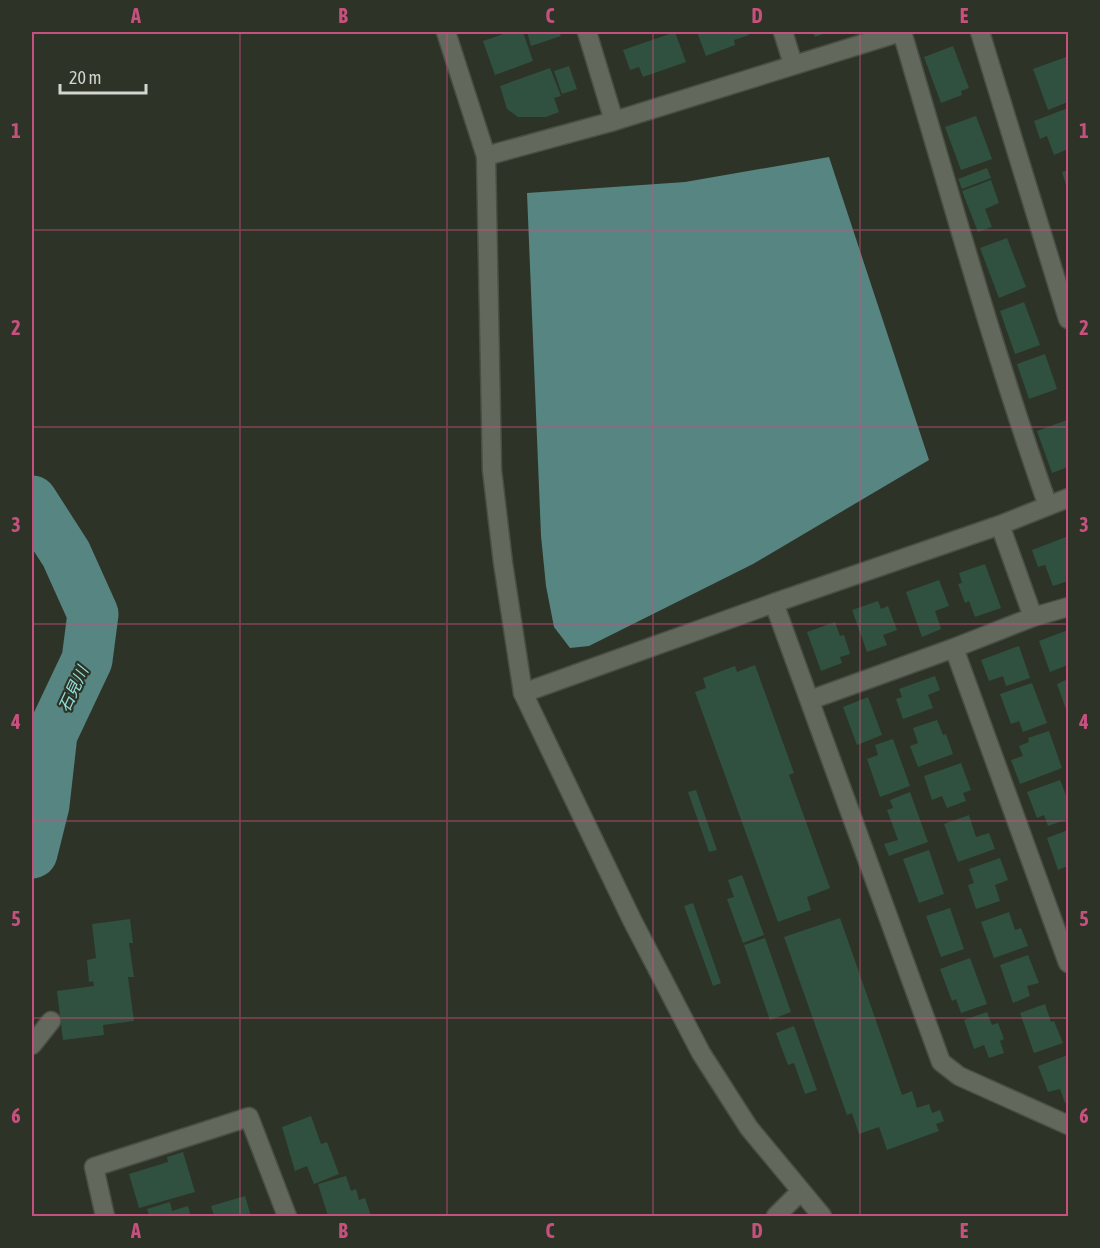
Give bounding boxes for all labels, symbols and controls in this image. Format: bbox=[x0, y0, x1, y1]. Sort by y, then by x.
text: A bbox=[130, 4, 141, 27]
text: B bbox=[338, 4, 348, 27]
text: C bbox=[546, 4, 555, 27]
text: D bbox=[751, 4, 763, 27]
text: E bbox=[960, 4, 969, 27]
scale bar bbox=[60, 57, 146, 95]
text: 20 m bbox=[69, 67, 101, 88]
text: 1 bbox=[11, 119, 21, 142]
text: 1 bbox=[1079, 119, 1089, 142]
text: 2 bbox=[11, 316, 21, 339]
text: 2 bbox=[1079, 316, 1089, 339]
text: 3 bbox=[11, 513, 21, 536]
text: 3 bbox=[1079, 513, 1089, 536]
water label: 石見川 bbox=[55, 662, 92, 715]
text: 4 bbox=[10, 710, 21, 733]
text: 4 bbox=[1078, 710, 1089, 733]
text: 5 bbox=[11, 907, 21, 930]
text: 5 bbox=[1079, 907, 1089, 930]
text: 6 bbox=[11, 1104, 21, 1127]
text: 6 bbox=[1079, 1104, 1089, 1127]
text: A bbox=[130, 1219, 141, 1242]
text: B bbox=[338, 1219, 348, 1242]
text: C bbox=[546, 1219, 555, 1242]
text: D bbox=[751, 1219, 763, 1242]
text: E bbox=[960, 1219, 969, 1242]

